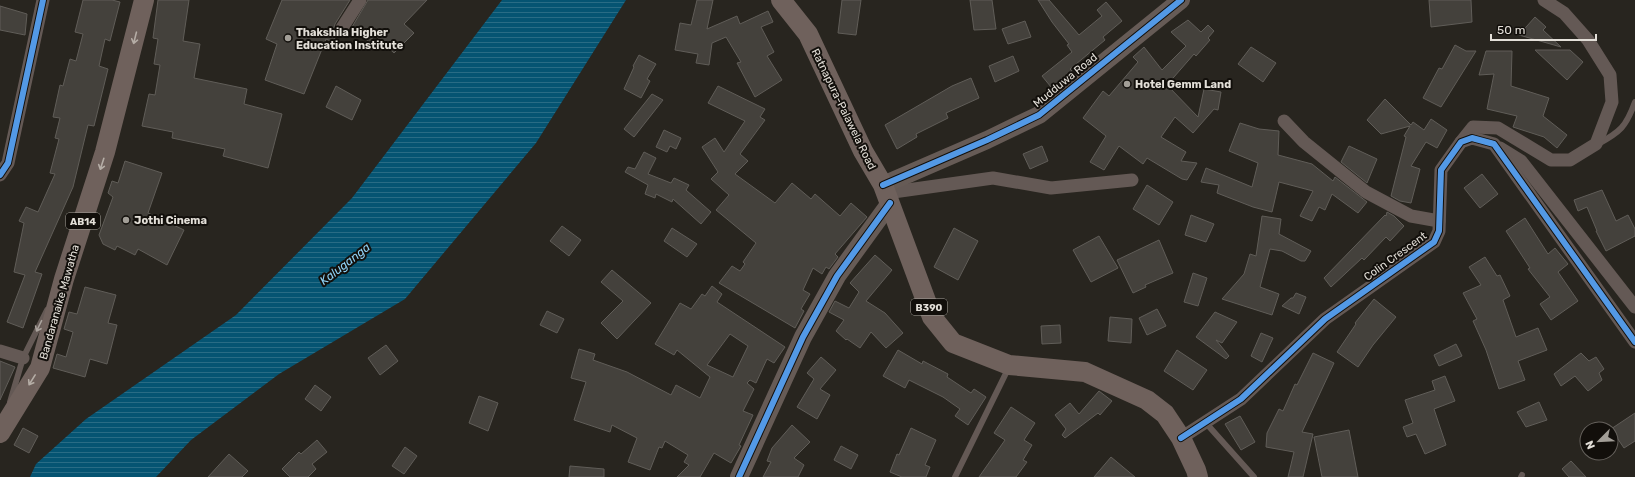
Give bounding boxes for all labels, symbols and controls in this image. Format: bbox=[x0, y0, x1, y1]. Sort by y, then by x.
scale bar bbox=[1491, 16, 1596, 42]
text: 50 m bbox=[1497, 23, 1525, 37]
place label: Thakshila Higher Education Institute bbox=[296, 26, 404, 52]
one-way arrow bbox=[131, 31, 138, 44]
marker: Thakshila Higher Education Institute bbox=[283, 33, 293, 43]
street label: Ratnapura-Palawela Road bbox=[809, 47, 879, 172]
street label: Mudduwa Road bbox=[1031, 51, 1100, 110]
place label: Hotel Gemm Land bbox=[1135, 78, 1231, 91]
marker: Hotel Gemm Land bbox=[1122, 79, 1132, 89]
one-way arrow bbox=[98, 157, 105, 170]
road number: AB14 bbox=[66, 213, 100, 229]
place label: Jothi Cinema bbox=[134, 214, 207, 227]
marker: Jothi Cinema bbox=[121, 215, 131, 225]
street label: Colin Crescent bbox=[1361, 229, 1430, 284]
water label: Kaluganga bbox=[317, 240, 373, 288]
street label: Bandaranaike Mawatha bbox=[37, 243, 82, 361]
road number: B390 bbox=[911, 299, 947, 315]
one-way arrow bbox=[35, 320, 42, 332]
one-way arrow bbox=[28, 374, 36, 386]
north arrow bbox=[1579, 421, 1619, 461]
text: N bbox=[1583, 439, 1598, 451]

